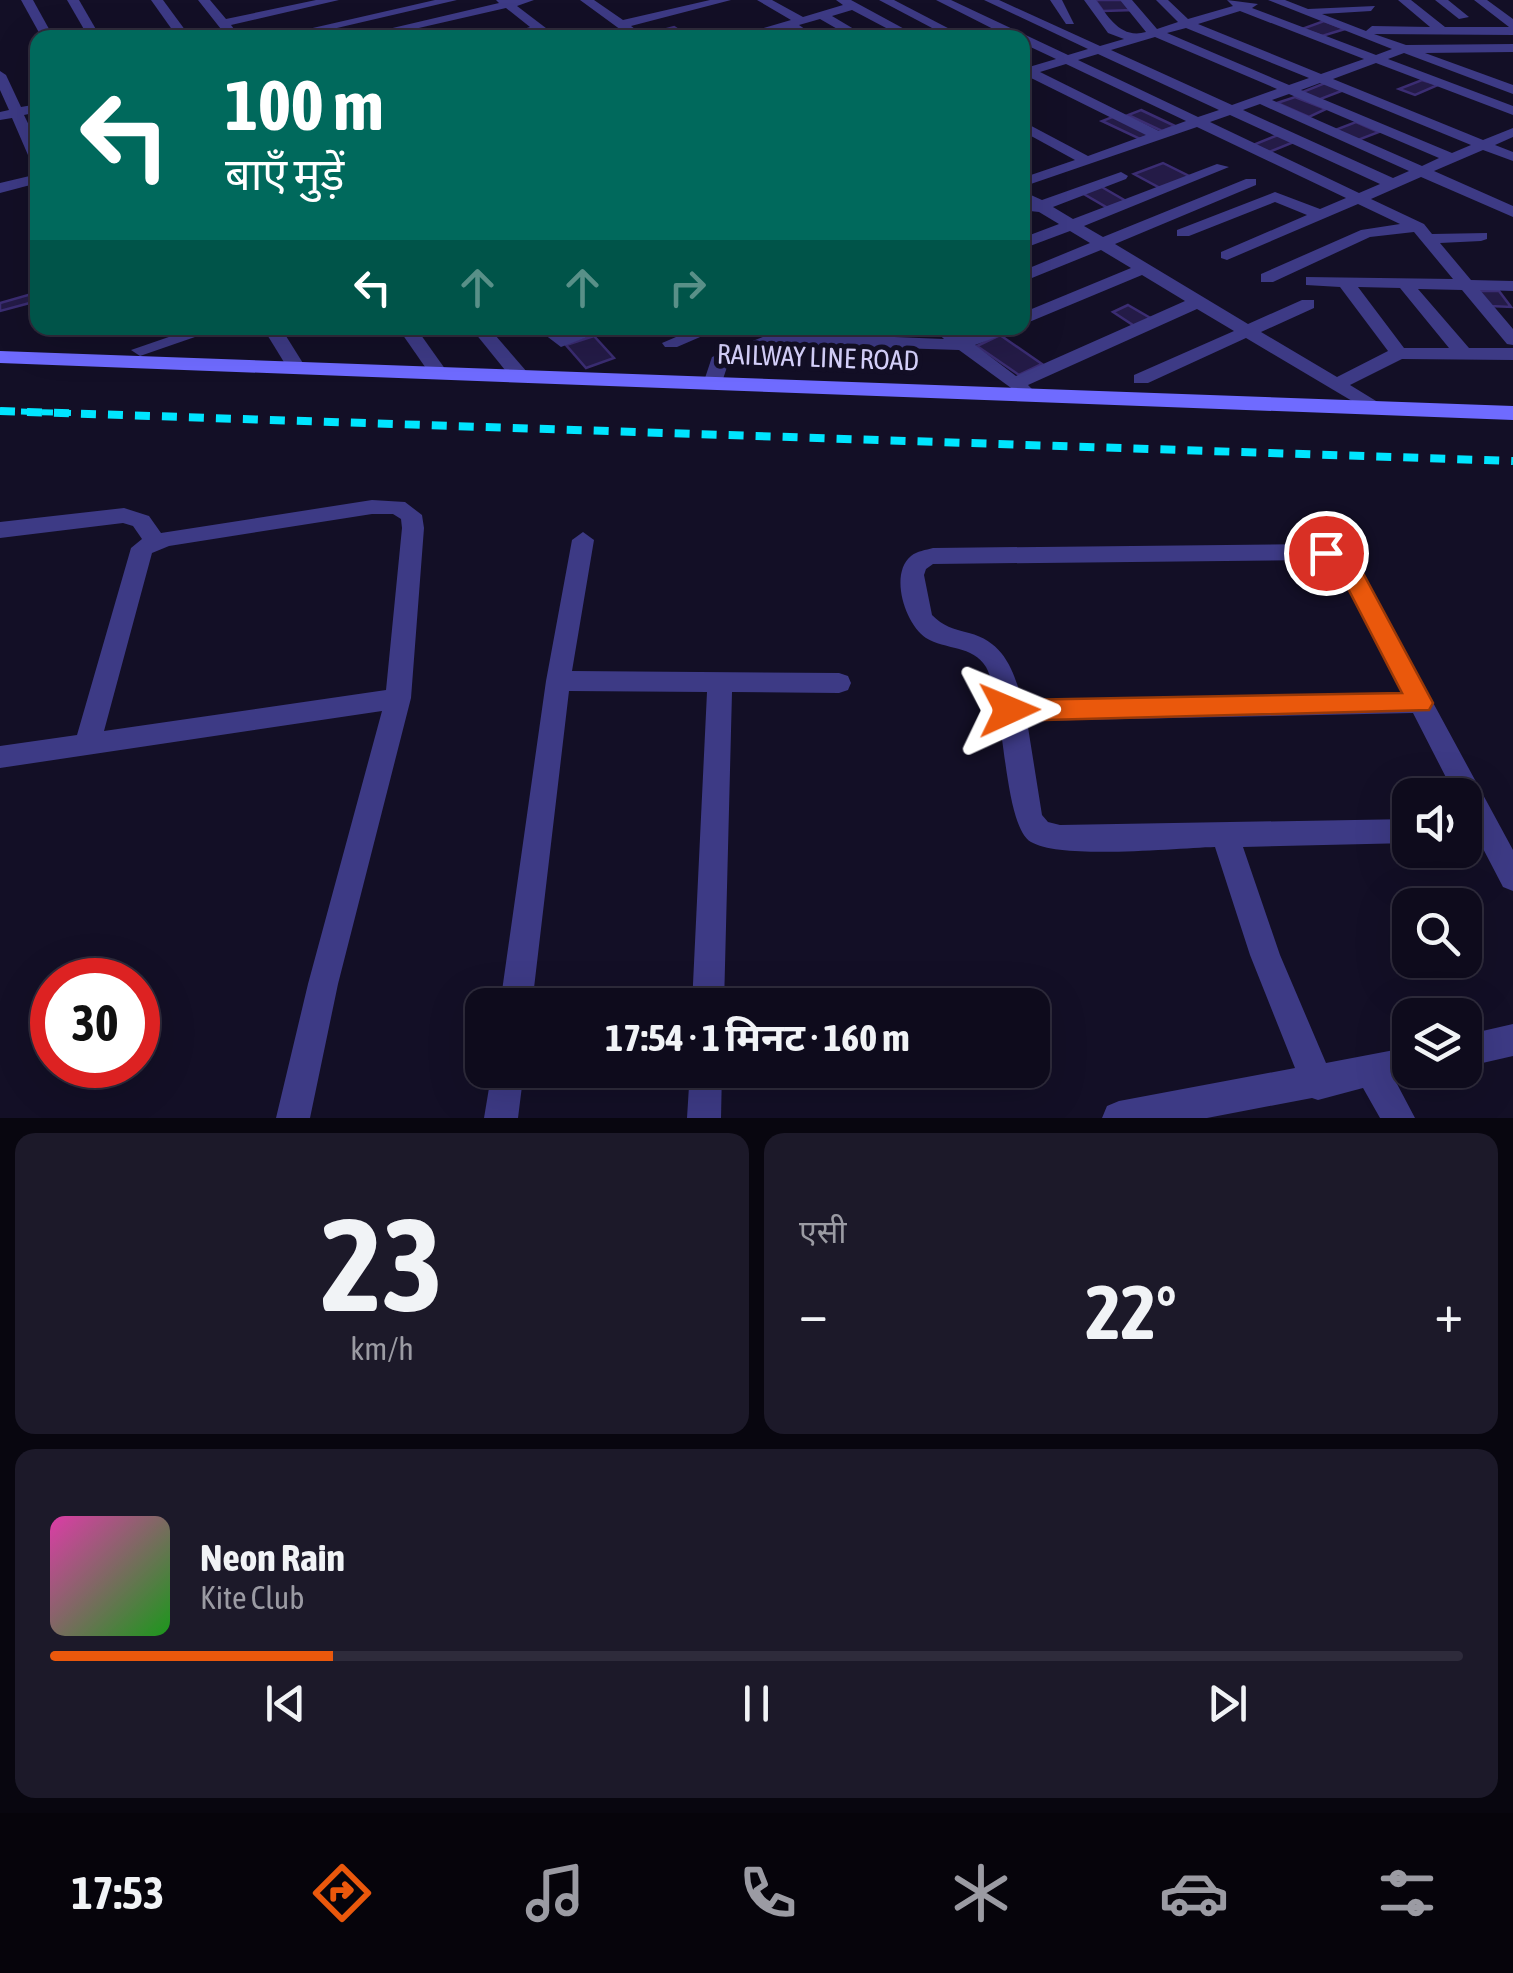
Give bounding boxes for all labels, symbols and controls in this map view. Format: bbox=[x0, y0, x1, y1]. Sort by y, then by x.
text: 100 m bbox=[225, 65, 384, 145]
icon: left bbox=[60, 70, 190, 200]
text: बाएँ मुड़ें bbox=[225, 148, 344, 200]
icon: left bbox=[345, 260, 400, 315]
icon: ahead bbox=[450, 260, 505, 315]
icon: ahead bbox=[555, 260, 610, 315]
icon: right bbox=[660, 260, 715, 315]
street label: RAILWAY LINE ROAD bbox=[716, 337, 920, 377]
pin bbox=[1284, 511, 1369, 596]
icon: arrive bbox=[1299, 526, 1354, 581]
position arrow bbox=[957, 658, 1061, 762]
map controls bbox=[1392, 778, 1482, 1088]
button: sound bbox=[1392, 778, 1482, 868]
button: search bbox=[1392, 888, 1482, 978]
speed limit sign: 30 bbox=[30, 958, 160, 1088]
button: layers bbox=[1392, 998, 1482, 1088]
text: 17:54 · 1 मिनट · 160 m bbox=[605, 1016, 910, 1059]
text: 23 bbox=[321, 1190, 443, 1339]
text: एसी bbox=[799, 1213, 847, 1250]
text: 22° bbox=[1085, 1269, 1177, 1355]
text: − bbox=[799, 1281, 828, 1344]
text: + bbox=[1434, 1281, 1463, 1344]
text: km/h bbox=[350, 1330, 414, 1367]
text: Neon Rain bbox=[200, 1536, 345, 1579]
text: Kite Club bbox=[200, 1579, 304, 1616]
icon: previous bbox=[258, 1676, 313, 1731]
icon: pause bbox=[729, 1676, 784, 1731]
icon: next bbox=[1200, 1676, 1255, 1731]
icon: directions bbox=[307, 1858, 377, 1928]
icon: music bbox=[520, 1858, 590, 1928]
icon: phone bbox=[733, 1858, 803, 1928]
icon: climate bbox=[946, 1858, 1016, 1928]
icon: car bbox=[1159, 1858, 1229, 1928]
icon: filters bbox=[1372, 1858, 1442, 1928]
text: 17:53 bbox=[71, 1867, 164, 1919]

